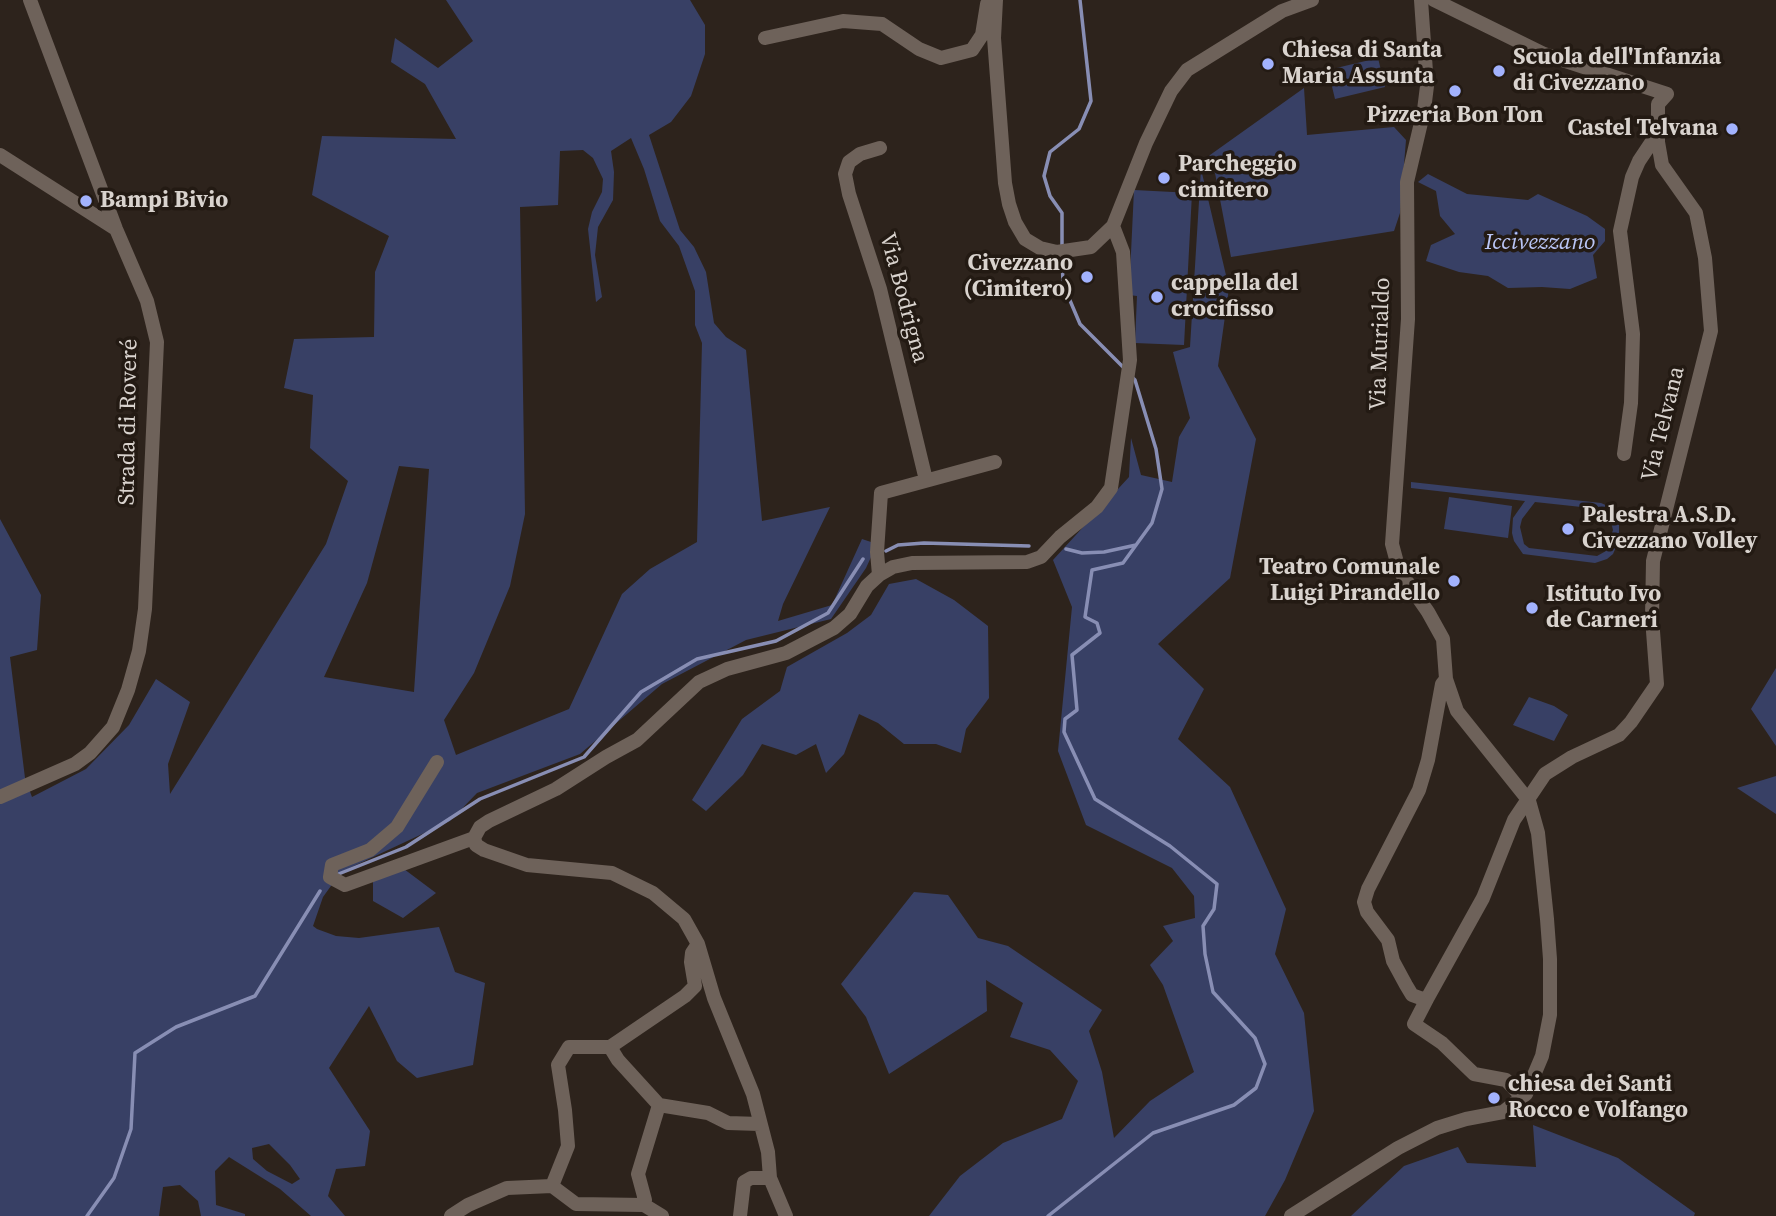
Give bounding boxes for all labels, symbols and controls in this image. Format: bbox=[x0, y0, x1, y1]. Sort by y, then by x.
place label: Chiesa di Santa Maria Assunta bbox=[1282, 37, 1442, 91]
place label: Scuola dell'Infanzia di Civezzano bbox=[1513, 44, 1721, 98]
marker: Chiesa di Santa Maria Assunta bbox=[1260, 56, 1276, 72]
marker: Scuola dell'Infanzia di Civezzano bbox=[1491, 63, 1507, 79]
marker: Pizzeria Bon Ton bbox=[1447, 83, 1463, 99]
place label: Pizzeria Bon Ton bbox=[1366, 102, 1544, 130]
place label: Castel Telvana bbox=[1567, 115, 1718, 143]
marker: Castel Telvana bbox=[1724, 121, 1740, 137]
place label: Parcheggio cimitero bbox=[1178, 151, 1297, 205]
marker: Parcheggio cimitero bbox=[1156, 170, 1172, 186]
place label: Bampi Bivio bbox=[100, 187, 228, 215]
marker: Bampi Bivio bbox=[78, 193, 94, 209]
park label: Iccivezzano bbox=[1485, 229, 1595, 257]
street label: Via Bodrigna bbox=[872, 230, 934, 366]
place label: Civezzano (Cimitero) bbox=[964, 250, 1073, 304]
marker: Civezzano (Cimitero) bbox=[1079, 269, 1095, 285]
place label: cappella del crocifisso bbox=[1171, 270, 1298, 324]
street label: Via Murialdo bbox=[1365, 277, 1397, 411]
marker: cappella del crocifisso bbox=[1149, 289, 1165, 305]
street label: Strada di Roveré bbox=[114, 338, 144, 506]
street label: Via Telvana bbox=[1636, 364, 1692, 484]
place label: Palestra A.S.D. Civezzano Volley bbox=[1582, 502, 1758, 556]
marker: Palestra A.S.D. Civezzano Volley bbox=[1560, 521, 1576, 537]
place label: Teatro Comunale Luigi Pirandello bbox=[1259, 554, 1440, 608]
marker: Teatro Comunale Luigi Pirandello bbox=[1446, 573, 1462, 589]
place label: Istituto Ivo de Carneri bbox=[1546, 581, 1661, 635]
marker: Istituto Ivo de Carneri bbox=[1524, 600, 1540, 616]
place label: chiesa dei Santi Rocco e Volfango bbox=[1508, 1071, 1688, 1125]
marker: chiesa dei Santi Rocco e Volfango bbox=[1486, 1090, 1502, 1106]

